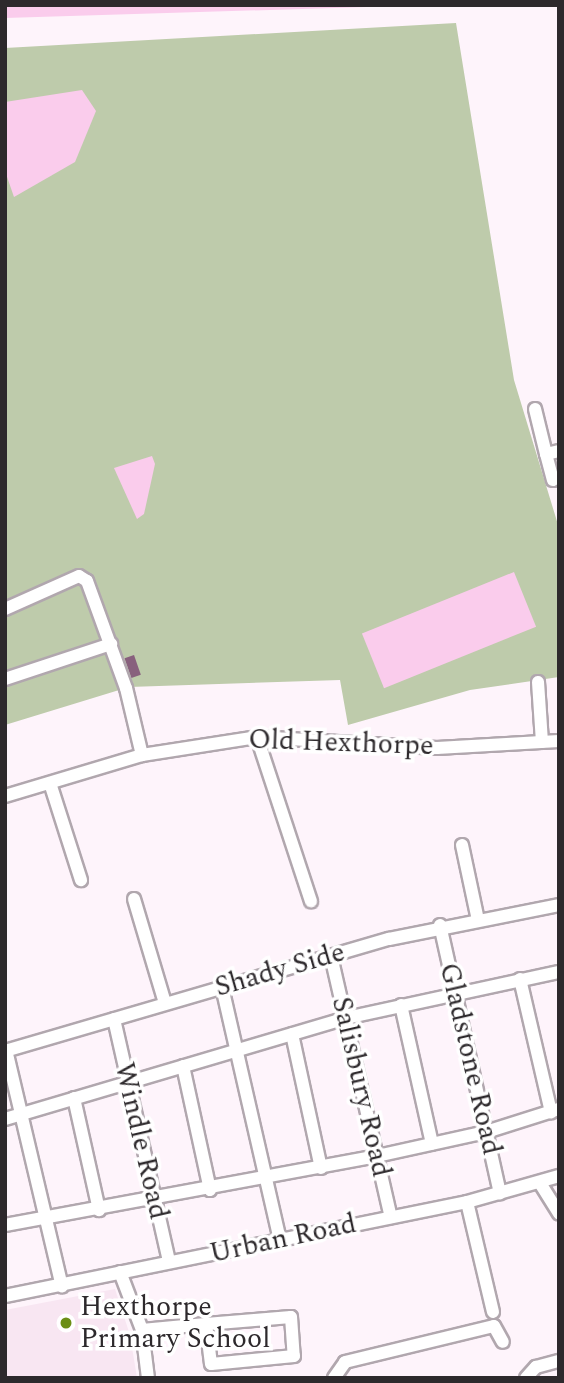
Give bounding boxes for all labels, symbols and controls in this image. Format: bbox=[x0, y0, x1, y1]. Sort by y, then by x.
street label: Old Hexthorpe bbox=[248, 723, 434, 763]
street label: Shady Side bbox=[211, 935, 349, 1005]
street label: Gladstone Road bbox=[432, 960, 508, 1158]
street label: Salisbury Road bbox=[324, 994, 398, 1180]
street label: Windle Road bbox=[107, 1059, 175, 1223]
street label: Urban Road bbox=[207, 1207, 359, 1271]
place label: Hexthorpe Primary School bbox=[80, 1290, 270, 1356]
marker: Hexthorpe Primary School bbox=[58, 1315, 74, 1331]

